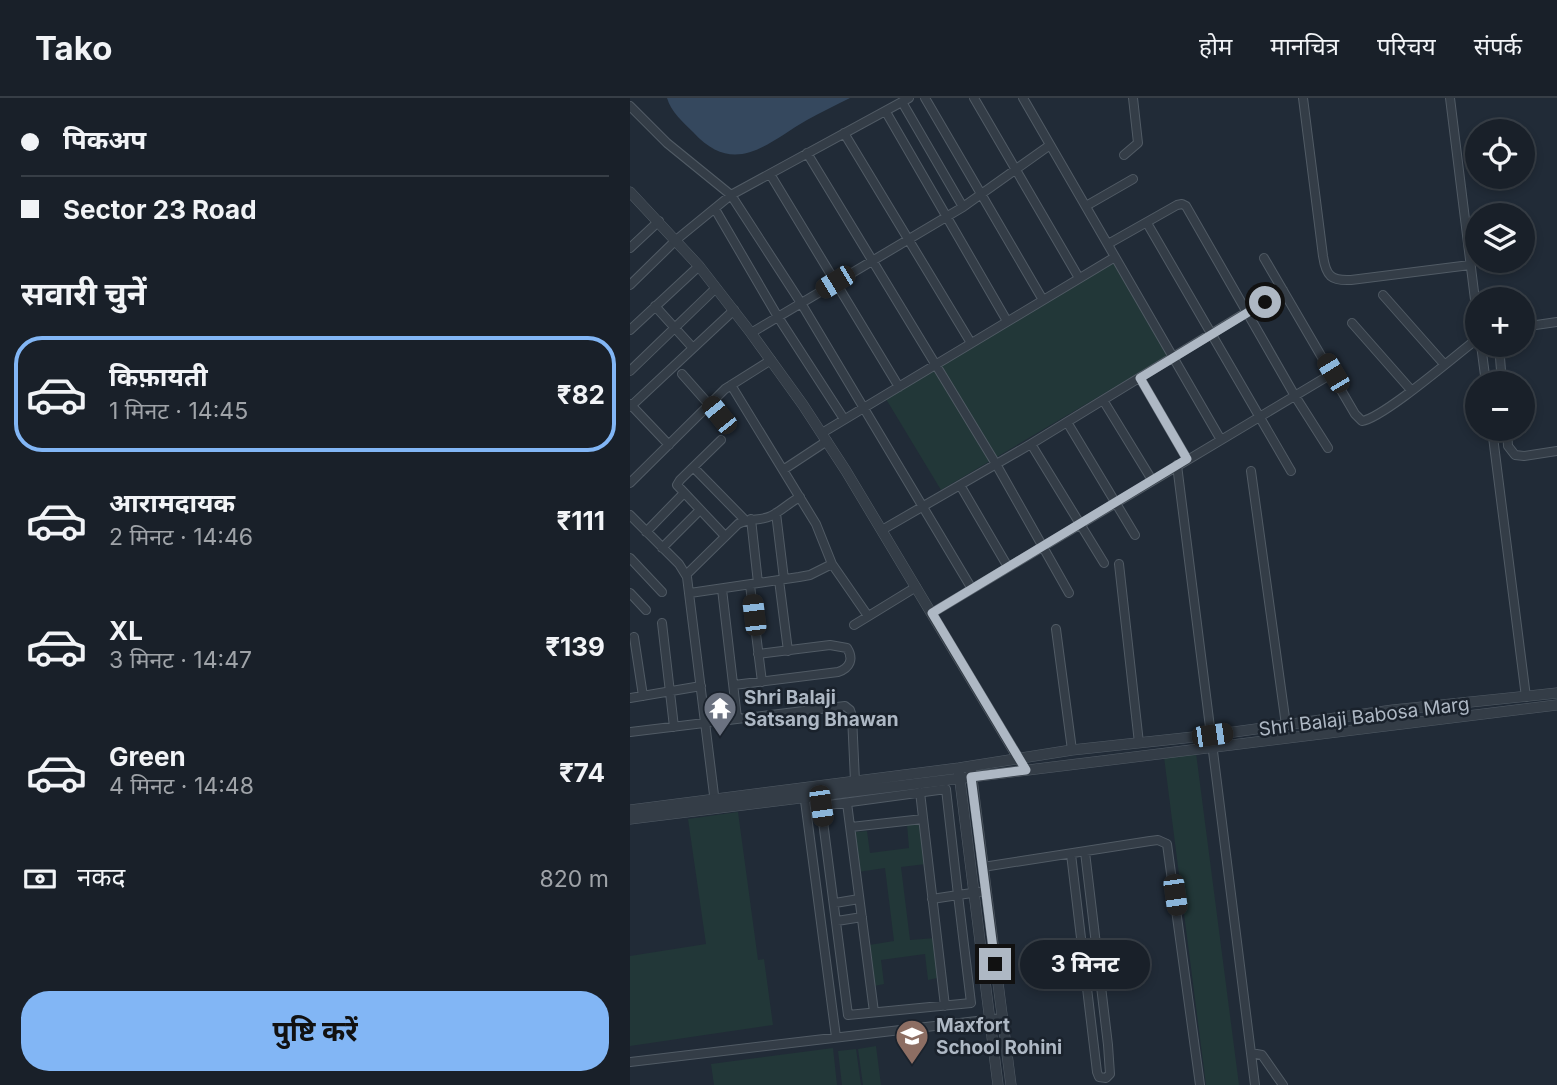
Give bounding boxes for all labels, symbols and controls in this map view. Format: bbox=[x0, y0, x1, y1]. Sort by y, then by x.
text: Tako bbox=[35, 28, 112, 68]
text: होम bbox=[1199, 32, 1232, 61]
text: मानचित्र bbox=[1270, 32, 1339, 61]
text: परिचय bbox=[1377, 32, 1436, 61]
text: संपर्क bbox=[1474, 32, 1522, 61]
map controls bbox=[1465, 119, 1535, 441]
button: locate bbox=[1465, 119, 1535, 189]
text: पिकअप bbox=[63, 124, 146, 155]
text: Sector 23 Road bbox=[63, 194, 257, 225]
button: layers bbox=[1465, 203, 1535, 273]
car bbox=[812, 262, 859, 302]
text: सवारी चुनें bbox=[21, 274, 146, 313]
route start bbox=[1249, 286, 1281, 318]
button: + bbox=[1465, 287, 1535, 357]
car bbox=[1314, 350, 1353, 396]
text: किफ़ायती bbox=[109, 361, 208, 392]
icon: car bbox=[25, 363, 88, 426]
button: − bbox=[1465, 371, 1535, 441]
text: ₹82 bbox=[557, 379, 605, 410]
car bbox=[698, 392, 741, 438]
text: 1 मिनट · 14:45 bbox=[109, 397, 248, 425]
text: आरामदायक bbox=[109, 487, 235, 518]
icon: car bbox=[25, 489, 88, 552]
text: ₹111 bbox=[557, 505, 605, 536]
text: 2 मिनट · 14:46 bbox=[109, 523, 253, 551]
car bbox=[742, 593, 767, 637]
icon: car bbox=[25, 615, 88, 678]
text: XL bbox=[109, 615, 143, 646]
text: ₹139 bbox=[545, 631, 605, 662]
text: 3 मिनट · 14:47 bbox=[109, 646, 252, 674]
place label: Shri Balaji Satsang Bhawan bbox=[744, 686, 899, 731]
temple icon: Shri Balaji Satsang Bhawan bbox=[701, 689, 739, 738]
street label: Shri Balaji Babosa Marg bbox=[1257, 692, 1471, 741]
car bbox=[1190, 722, 1235, 748]
icon: car bbox=[25, 741, 88, 804]
text: Green bbox=[109, 741, 186, 772]
text: ₹74 bbox=[559, 757, 605, 788]
text: 4 मिनट · 14:48 bbox=[109, 772, 254, 800]
car bbox=[808, 784, 835, 828]
icon: cash bbox=[21, 860, 59, 898]
text: नकद bbox=[77, 861, 125, 892]
text: 820 m bbox=[540, 865, 609, 893]
car bbox=[1162, 873, 1189, 917]
callout: 3 मिनट bbox=[1020, 940, 1149, 988]
route end bbox=[979, 948, 1011, 980]
text: 3 मिनट bbox=[1051, 950, 1119, 978]
button: पुष्टि करें bbox=[21, 991, 609, 1071]
place label: Maxfort School Rohini bbox=[936, 1014, 1062, 1059]
school or university icon: Maxfort School Rohini bbox=[893, 1017, 931, 1066]

